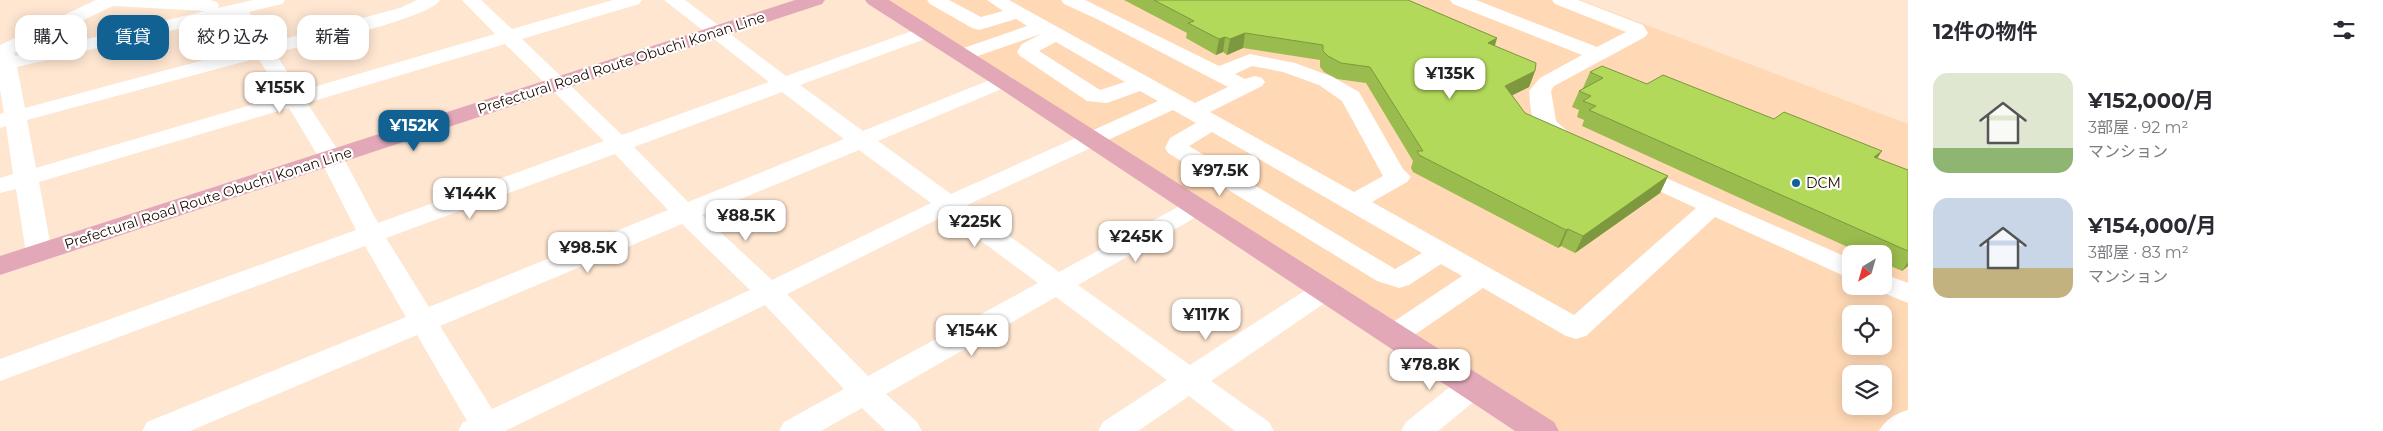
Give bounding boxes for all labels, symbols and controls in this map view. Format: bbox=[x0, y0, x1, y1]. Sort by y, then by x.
street label: Prefectural Road Route Obuchi Konan Line bbox=[475, 8, 767, 118]
chip: 購入 bbox=[15, 15, 87, 60]
chip: 賃貸 bbox=[97, 15, 169, 60]
chip: 絞り込み bbox=[179, 15, 287, 60]
chip: 新着 bbox=[297, 15, 369, 60]
icon: filters bbox=[2330, 16, 2358, 44]
text: 12件の物件 bbox=[1933, 19, 2038, 44]
pin: ¥135K bbox=[1415, 58, 1485, 100]
text: ¥135K bbox=[1425, 64, 1475, 83]
pin: ¥155K bbox=[245, 72, 315, 114]
text: ¥155K bbox=[255, 78, 305, 97]
text: ¥152,000/月 bbox=[2088, 88, 2214, 113]
icon: home bbox=[1973, 93, 2033, 153]
pin: ¥152K bbox=[379, 110, 449, 152]
text: ¥152K bbox=[389, 116, 439, 135]
text: 3部屋 · 92 m² bbox=[2088, 118, 2188, 137]
text: マンション bbox=[2088, 142, 2168, 161]
street label: Prefectural Road Route Obuchi Konan Line bbox=[62, 143, 354, 253]
pin: ¥97.5K bbox=[1179, 154, 1261, 197]
text: ¥97.5K bbox=[1192, 161, 1248, 180]
place label: DCM bbox=[1806, 174, 1841, 192]
marker: DCM bbox=[1790, 177, 1802, 189]
pin: ¥144K bbox=[435, 178, 505, 220]
text: ¥144K bbox=[444, 184, 496, 203]
pin: ¥88.5K bbox=[705, 200, 787, 242]
text: ¥88.5K bbox=[717, 206, 775, 225]
pin: ¥225K bbox=[940, 206, 1010, 248]
text: ¥225K bbox=[949, 212, 1001, 231]
text: ¥154,000/月 bbox=[2088, 213, 2217, 238]
icon: home bbox=[1973, 218, 2033, 278]
pin: ¥245K bbox=[1101, 220, 1171, 263]
text: ¥245K bbox=[1109, 227, 1163, 246]
pin: ¥98.5K bbox=[547, 232, 629, 274]
text: ¥98.5K bbox=[559, 238, 617, 257]
text: 3部屋 · 83 m² bbox=[2088, 243, 2189, 262]
north arrow bbox=[1842, 245, 1892, 295]
map controls bbox=[1842, 245, 1892, 415]
text: マンション bbox=[2088, 267, 2168, 286]
pin: ¥117K bbox=[1171, 298, 1241, 341]
text: ¥117K bbox=[1183, 305, 1229, 324]
button: locate bbox=[1842, 305, 1892, 355]
pin: ¥154K bbox=[937, 314, 1007, 357]
text: ¥154K bbox=[947, 321, 997, 340]
pin: ¥78.8K bbox=[1389, 348, 1471, 391]
text: ¥78.8K bbox=[1400, 355, 1460, 374]
button: layers bbox=[1842, 365, 1892, 415]

